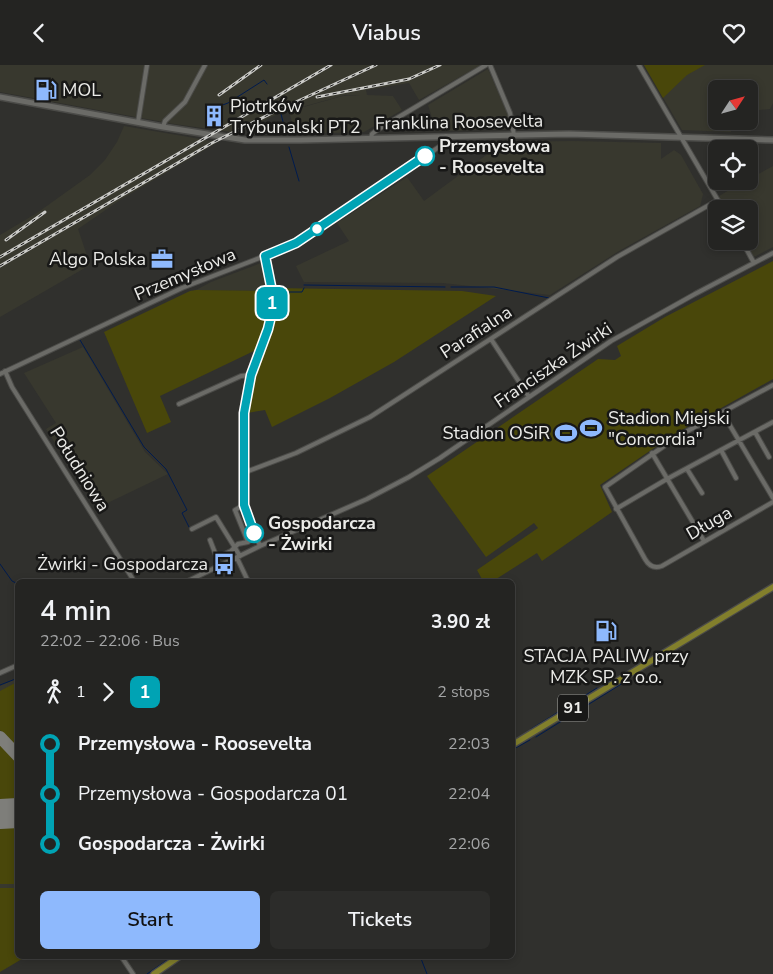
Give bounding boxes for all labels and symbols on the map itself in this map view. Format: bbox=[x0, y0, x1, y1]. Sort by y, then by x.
fuel station icon: MOL bbox=[33, 77, 59, 103]
place label: MOL bbox=[62, 78, 101, 102]
north arrow bbox=[708, 80, 758, 130]
place label: Piotrków Trybunalski PT2 bbox=[230, 94, 360, 139]
building icon: Piotrków Trybunalski PT2 bbox=[201, 103, 227, 129]
street label: Franklina Roosevelta bbox=[375, 109, 543, 135]
place label: Przemysłowa - Roosevelta bbox=[439, 134, 550, 179]
marker: Przemysłowa - Roosevelta bbox=[415, 146, 435, 166]
unlabelled marker bbox=[310, 222, 324, 236]
street label: Przemysłowa bbox=[131, 242, 239, 306]
office icon: Algo Polska bbox=[149, 246, 175, 272]
place label: Algo Polska bbox=[49, 247, 146, 271]
line badge: 1 bbox=[256, 287, 288, 319]
street label: Parafialna bbox=[435, 300, 517, 364]
street label: Franciszka Żwirki bbox=[489, 317, 617, 413]
place label: Stadion Miejski "Concordia" bbox=[608, 406, 730, 451]
sports icon: Stadion Miejski "Concordia" bbox=[578, 415, 604, 441]
sports icon: Stadion OSiR bbox=[553, 420, 579, 446]
place label: Stadion OSiR bbox=[443, 421, 550, 445]
street label: Południowa bbox=[44, 422, 116, 516]
street label: Długa bbox=[682, 500, 736, 546]
place label: Gospodarcza - Żwirki bbox=[268, 511, 376, 556]
marker: Gospodarcza - Żwirki bbox=[244, 523, 264, 543]
bus stop icon: Żwirki - Gospodarcza bbox=[211, 551, 237, 577]
place label: Żwirki - Gospodarcza bbox=[37, 552, 208, 576]
fuel station icon: STACJA PALIW przy MZK SP. z o.o. bbox=[593, 618, 619, 644]
place label: STACJA PALIW przy MZK SP. z o.o. bbox=[523, 644, 689, 689]
road number: 91 bbox=[558, 695, 588, 721]

